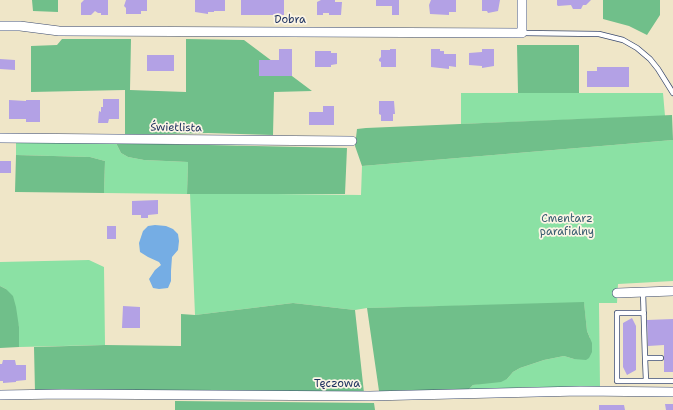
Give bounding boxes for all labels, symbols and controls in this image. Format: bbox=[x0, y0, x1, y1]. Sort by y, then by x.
street label: Dobra bbox=[274, 13, 306, 27]
street label: Świetlista bbox=[150, 121, 202, 135]
park label: Cmentarz parafialny bbox=[540, 212, 594, 238]
street label: Tęczowa bbox=[314, 377, 360, 391]

